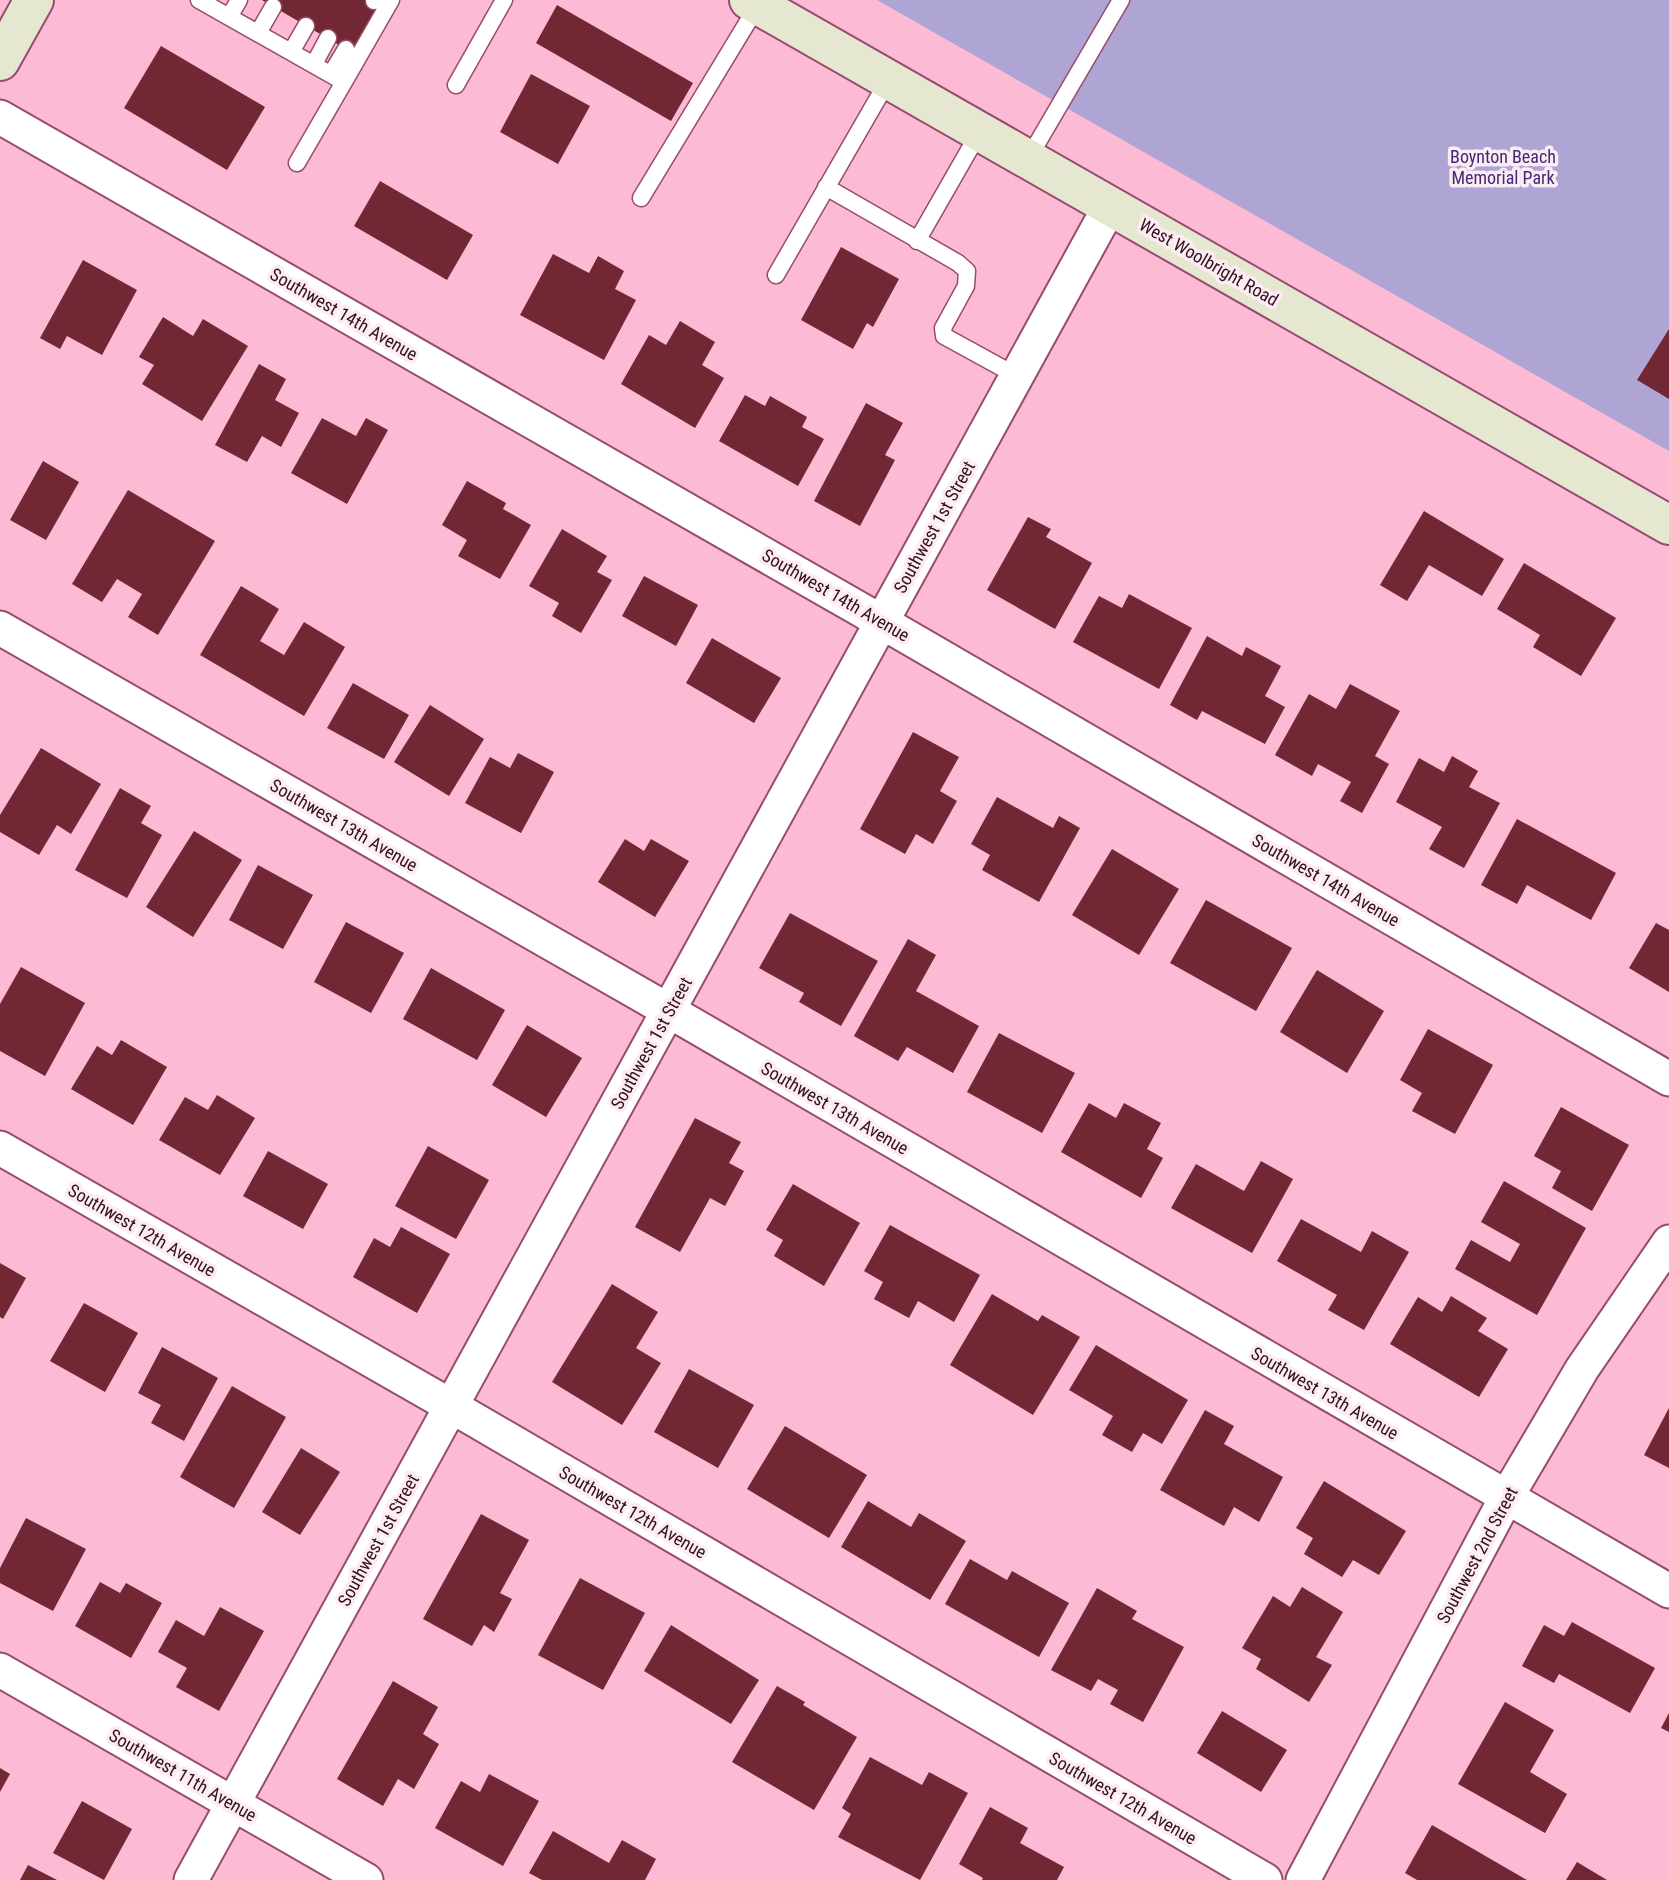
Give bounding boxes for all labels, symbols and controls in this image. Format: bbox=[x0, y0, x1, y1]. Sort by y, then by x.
park label: Boynton Beach Memorial Park bbox=[1450, 146, 1556, 188]
street label: West Woolbright Road bbox=[1136, 214, 1282, 310]
street label: Southwest 14th Avenue bbox=[267, 263, 421, 365]
street label: Southwest 1st Street bbox=[889, 457, 979, 597]
street label: Southwest 14th Avenue bbox=[759, 544, 913, 646]
street label: Southwest 13th Avenue bbox=[267, 774, 421, 876]
street label: Southwest 14th Avenue bbox=[1249, 829, 1403, 931]
street label: Southwest 1st Street bbox=[606, 973, 696, 1113]
street label: Southwest 13th Avenue bbox=[758, 1057, 912, 1159]
street label: Southwest 12th Avenue bbox=[65, 1179, 219, 1281]
street label: Southwest 13th Avenue bbox=[1248, 1342, 1402, 1444]
street label: Southwest 12th Avenue bbox=[556, 1461, 710, 1563]
street label: Southwest 1st Street bbox=[333, 1470, 423, 1610]
street label: Southwest 2nd Street bbox=[1432, 1483, 1522, 1627]
street label: Southwest 11th Avenue bbox=[106, 1724, 260, 1826]
street label: Southwest 12th Avenue bbox=[1046, 1747, 1200, 1849]

